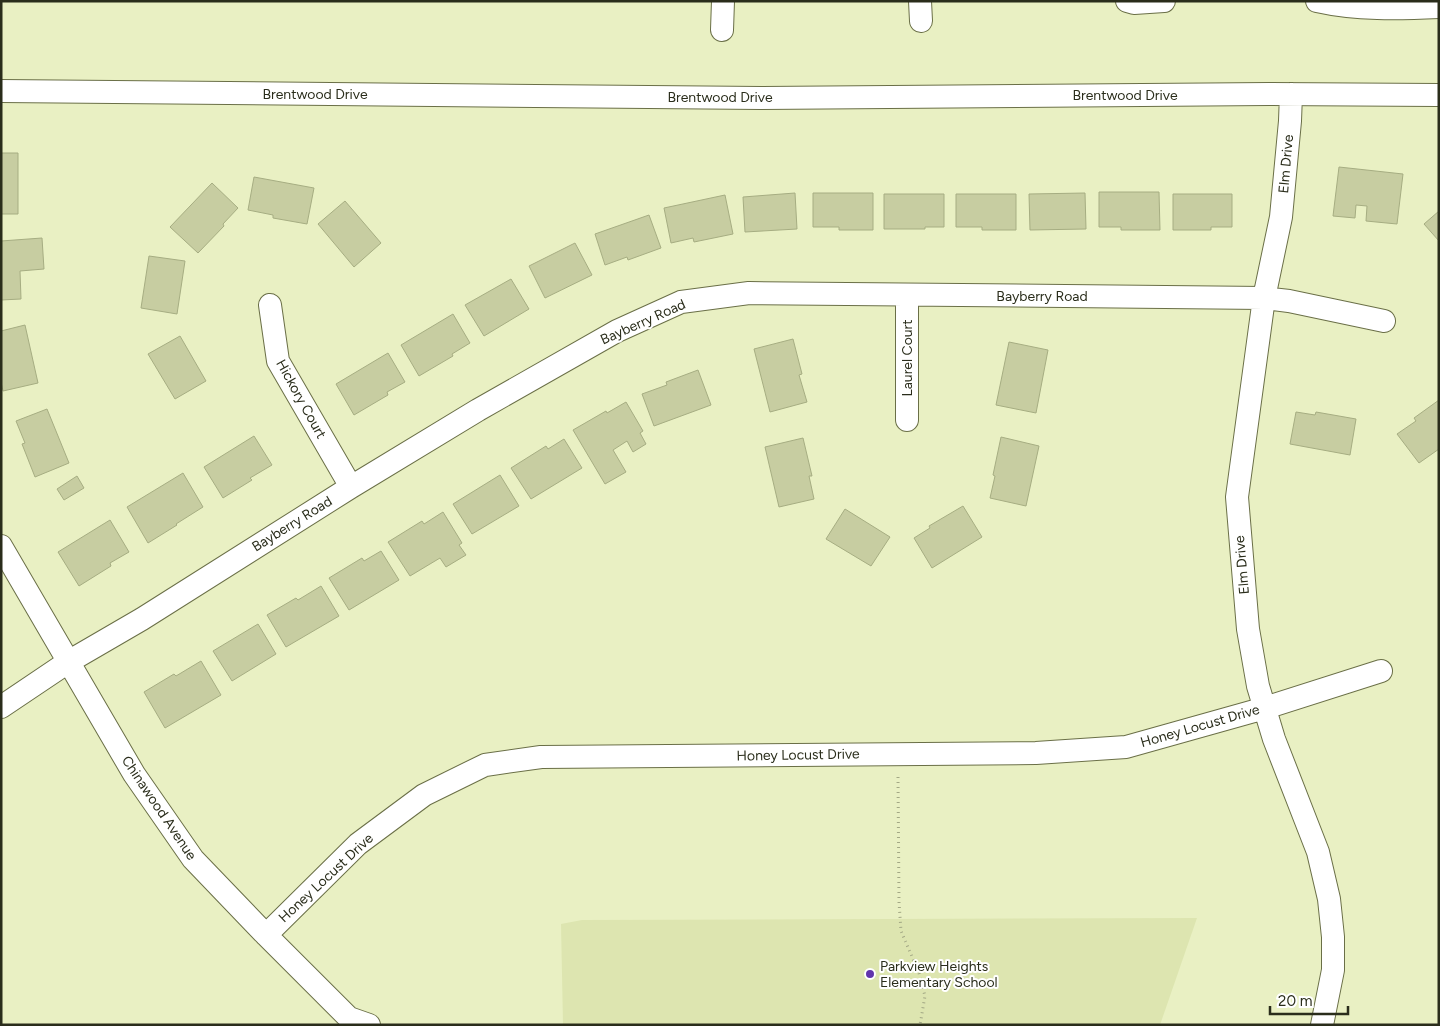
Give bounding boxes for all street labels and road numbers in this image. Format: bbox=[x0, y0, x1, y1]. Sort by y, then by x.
street label: Brentwood Drive bbox=[262, 86, 368, 103]
street label: Brentwood Drive bbox=[1072, 87, 1178, 104]
street label: Brentwood Drive bbox=[667, 89, 773, 106]
street label: Elm Drive bbox=[1275, 133, 1297, 194]
street label: Bayberry Road bbox=[996, 288, 1088, 305]
street label: Bayberry Road bbox=[598, 296, 688, 348]
street label: Laurel Court bbox=[899, 319, 916, 397]
street label: Hickory Court bbox=[272, 357, 330, 441]
street label: Bayberry Road bbox=[249, 493, 335, 555]
street label: Elm Drive bbox=[1231, 534, 1253, 595]
street label: Honey Locust Drive bbox=[1138, 701, 1262, 751]
street label: Honey Locust Drive bbox=[736, 745, 860, 765]
street label: Chinawood Avenue bbox=[118, 753, 200, 864]
street label: Honey Locust Drive bbox=[275, 830, 377, 926]

